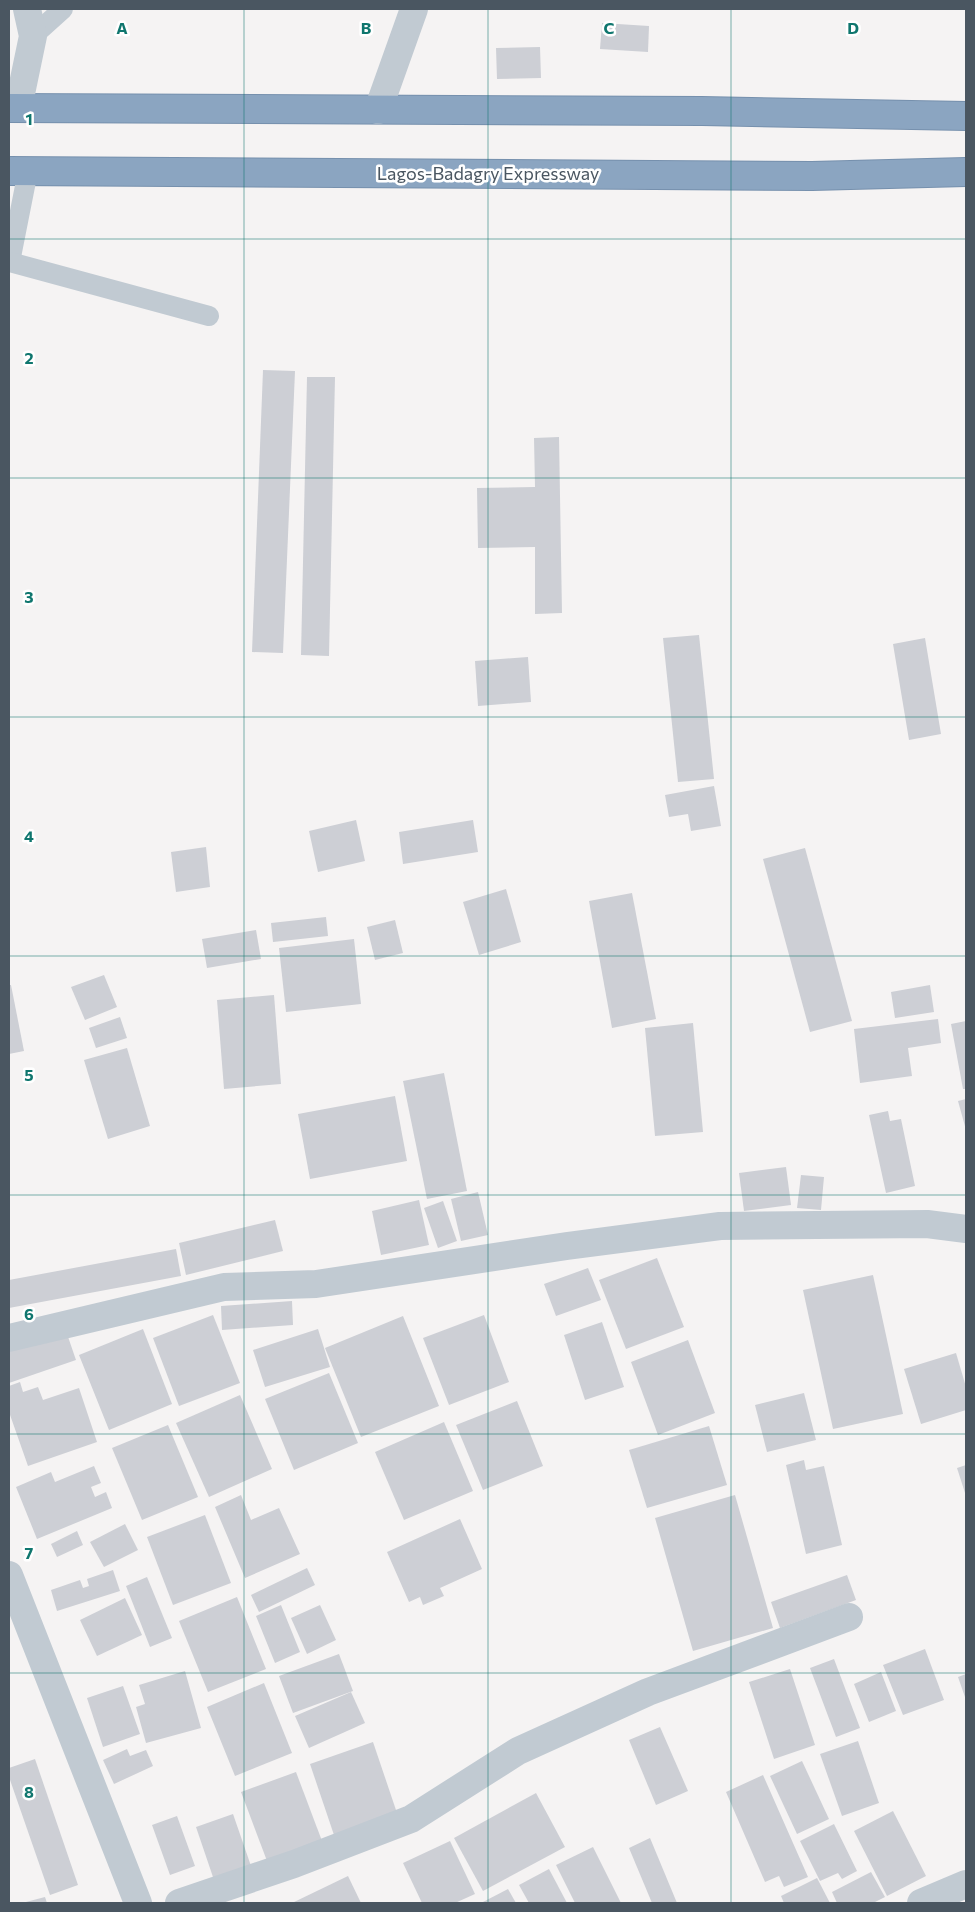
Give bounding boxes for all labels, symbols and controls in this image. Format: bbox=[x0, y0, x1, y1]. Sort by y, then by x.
text: A bbox=[116, 18, 128, 37]
text: B bbox=[361, 18, 372, 37]
text: C bbox=[604, 18, 615, 37]
text: D bbox=[847, 18, 859, 37]
text: 1 bbox=[25, 109, 33, 128]
street label: Lagos-Badagry Expressway bbox=[377, 162, 599, 184]
text: 2 bbox=[24, 348, 34, 367]
text: 3 bbox=[24, 587, 34, 606]
text: 4 bbox=[24, 826, 34, 845]
text: 5 bbox=[24, 1065, 34, 1084]
text: 6 bbox=[24, 1304, 34, 1323]
text: 7 bbox=[25, 1543, 34, 1562]
text: 8 bbox=[24, 1782, 34, 1801]

